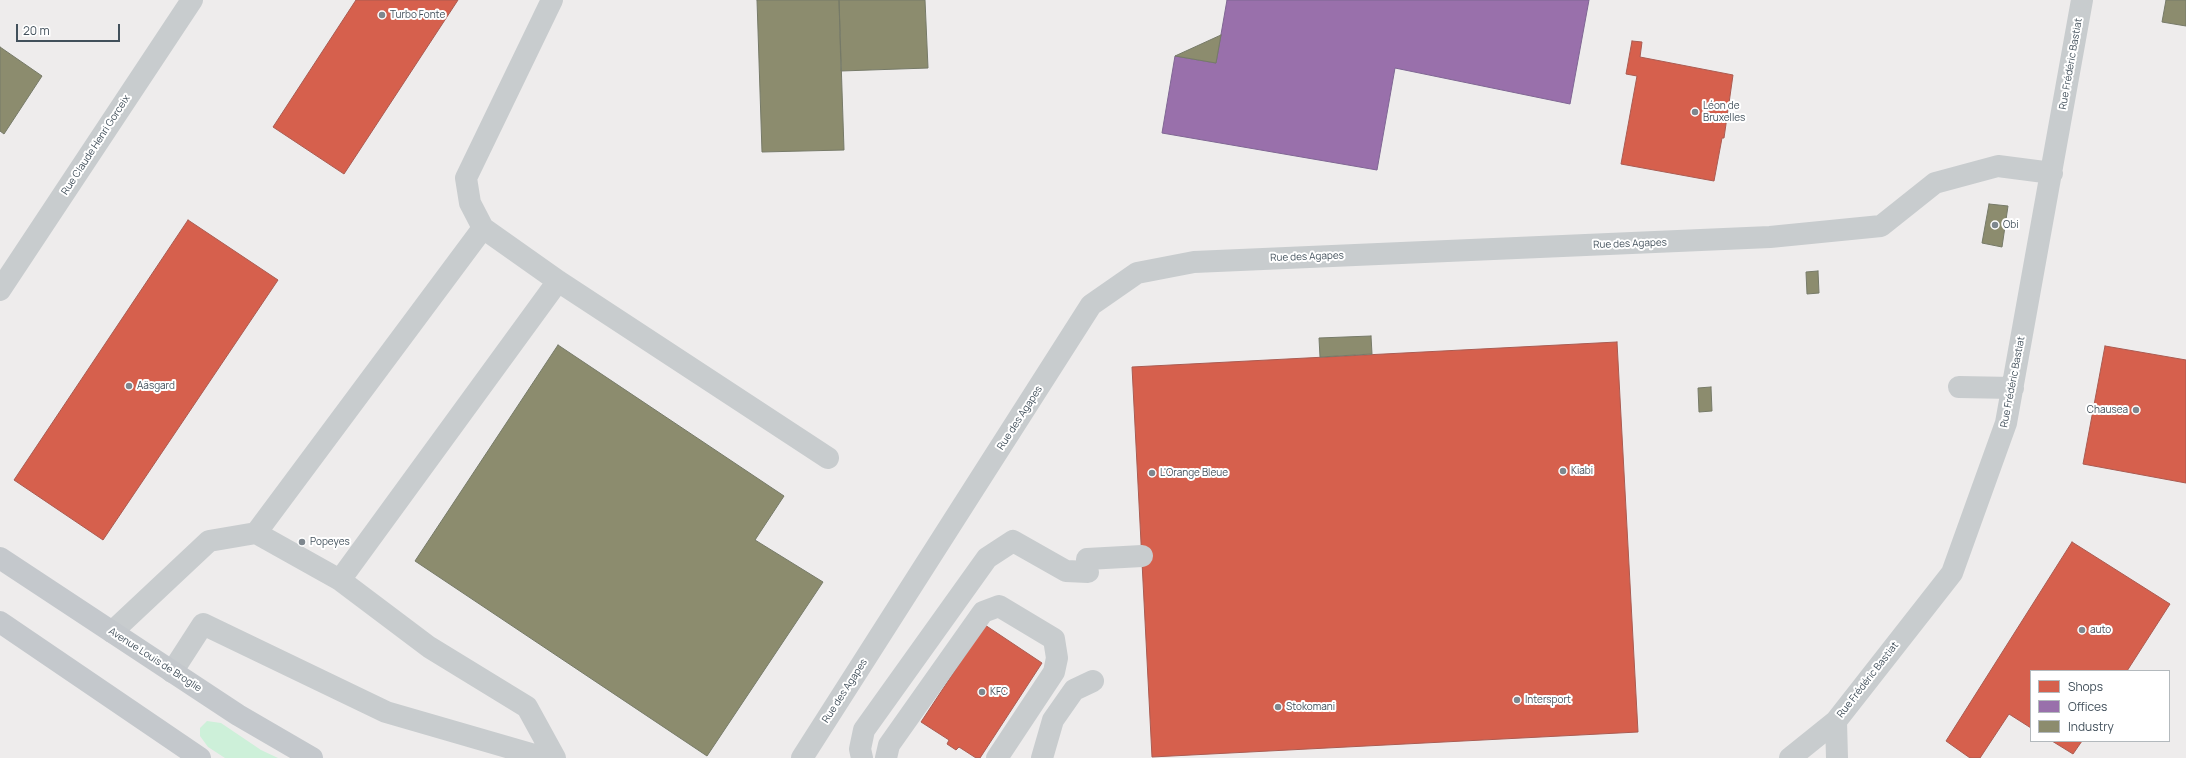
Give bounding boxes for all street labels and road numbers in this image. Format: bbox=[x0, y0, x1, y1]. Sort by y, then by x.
street label: Rue Frédéric Bastiat bbox=[2057, 17, 2085, 111]
street label: Rue Claude Henri Gorceix bbox=[59, 93, 133, 197]
street label: Rue des Agapes bbox=[1593, 237, 1667, 251]
street label: Rue des Agapes bbox=[1270, 250, 1344, 264]
street label: Rue Frédéric Bastiat bbox=[1998, 335, 2028, 429]
street label: Rue des Agapes bbox=[995, 384, 1045, 452]
street label: Avenue Louis de Broglie bbox=[106, 625, 204, 695]
street label: Rue Frédéric Bastiat bbox=[1835, 640, 1901, 720]
street label: Rue des Agapes bbox=[820, 657, 870, 725]

